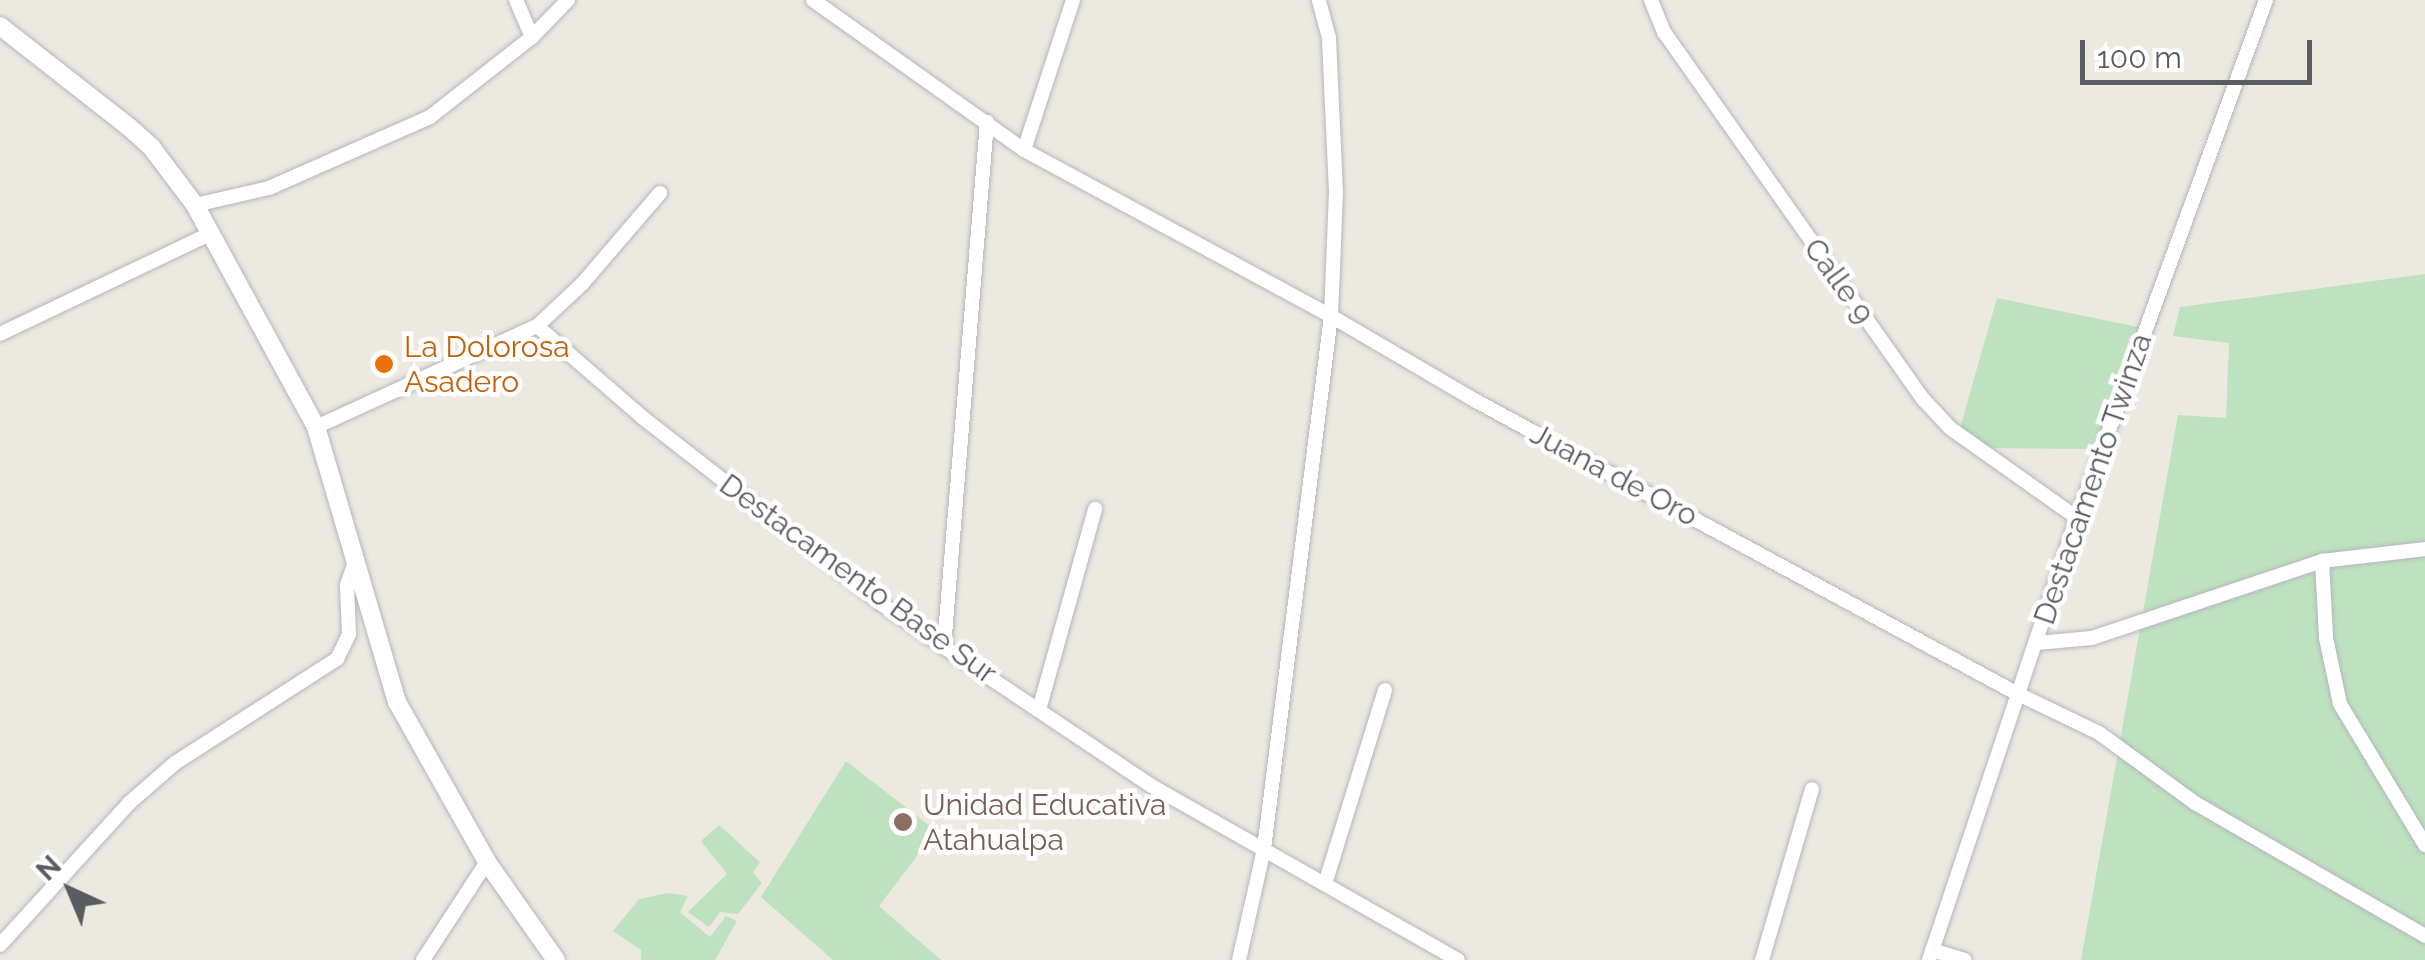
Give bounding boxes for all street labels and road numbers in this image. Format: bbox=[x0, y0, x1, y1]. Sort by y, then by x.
street label: Calle 9 bbox=[1796, 232, 1882, 330]
street label: Destacamento Twinza bbox=[2026, 328, 2160, 630]
street label: Juana de Oro bbox=[1524, 416, 1704, 534]
street label: Destacamento Base Sur bbox=[713, 467, 1003, 691]

